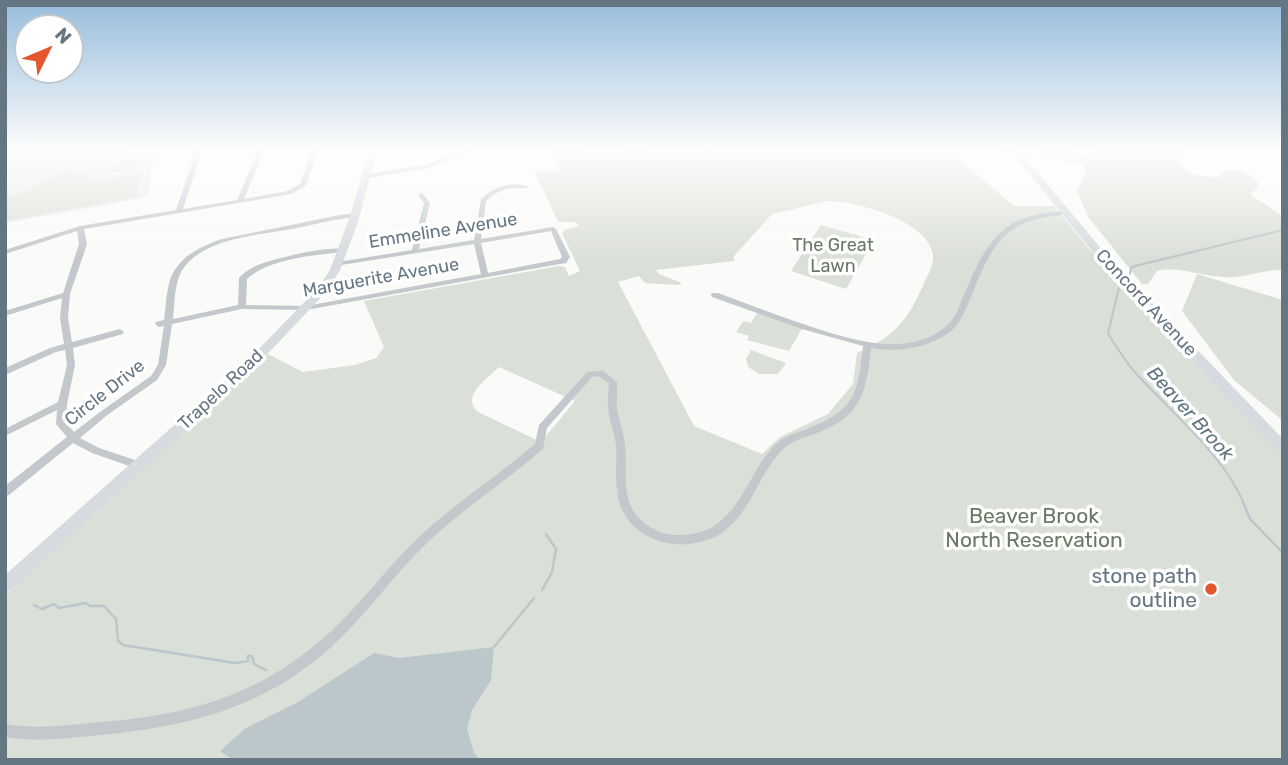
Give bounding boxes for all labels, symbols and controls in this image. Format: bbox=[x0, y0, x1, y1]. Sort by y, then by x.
north arrow bbox=[14, 14, 84, 84]
text: N bbox=[50, 23, 76, 49]
street label: Emmeline Avenue bbox=[367, 209, 519, 253]
park label: The Great Lawn bbox=[792, 235, 874, 278]
street label: Concord Avenue bbox=[1091, 245, 1201, 361]
street label: Marguerite Avenue bbox=[301, 254, 461, 302]
street label: Trapelo Road bbox=[174, 345, 268, 435]
street label: Circle Drive bbox=[61, 355, 149, 431]
water label: Beaver Brook bbox=[1142, 362, 1238, 466]
park label: Beaver Brook North Reservation bbox=[945, 504, 1123, 554]
place label: stone path outline bbox=[1091, 564, 1197, 614]
marker: stone path outline bbox=[1203, 581, 1219, 597]

